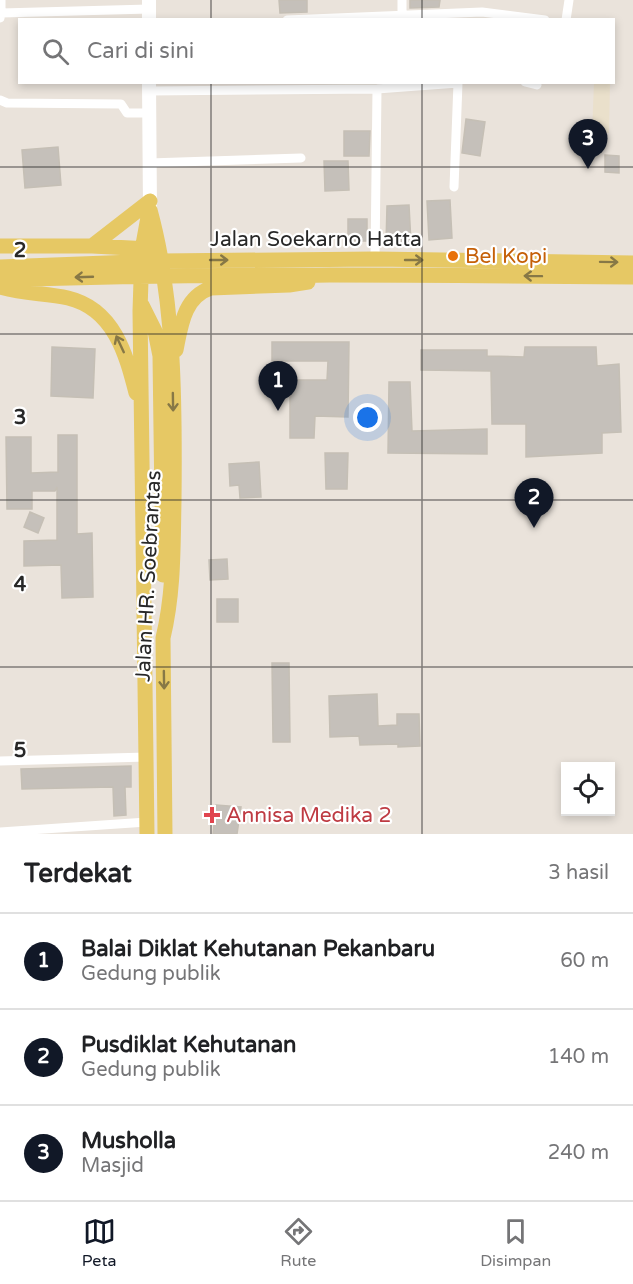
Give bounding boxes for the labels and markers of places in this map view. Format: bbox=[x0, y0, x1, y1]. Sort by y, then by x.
pin: 3 bbox=[568, 120, 608, 169]
place label: Bel Kopi bbox=[465, 244, 547, 269]
marker: Bel Kopi bbox=[446, 249, 460, 263]
pin: 1 bbox=[258, 362, 298, 411]
pin: 2 bbox=[514, 478, 554, 528]
place label: Annisa Medika 2 bbox=[226, 803, 392, 828]
marker: Annisa Medika 2 bbox=[203, 806, 221, 824]

